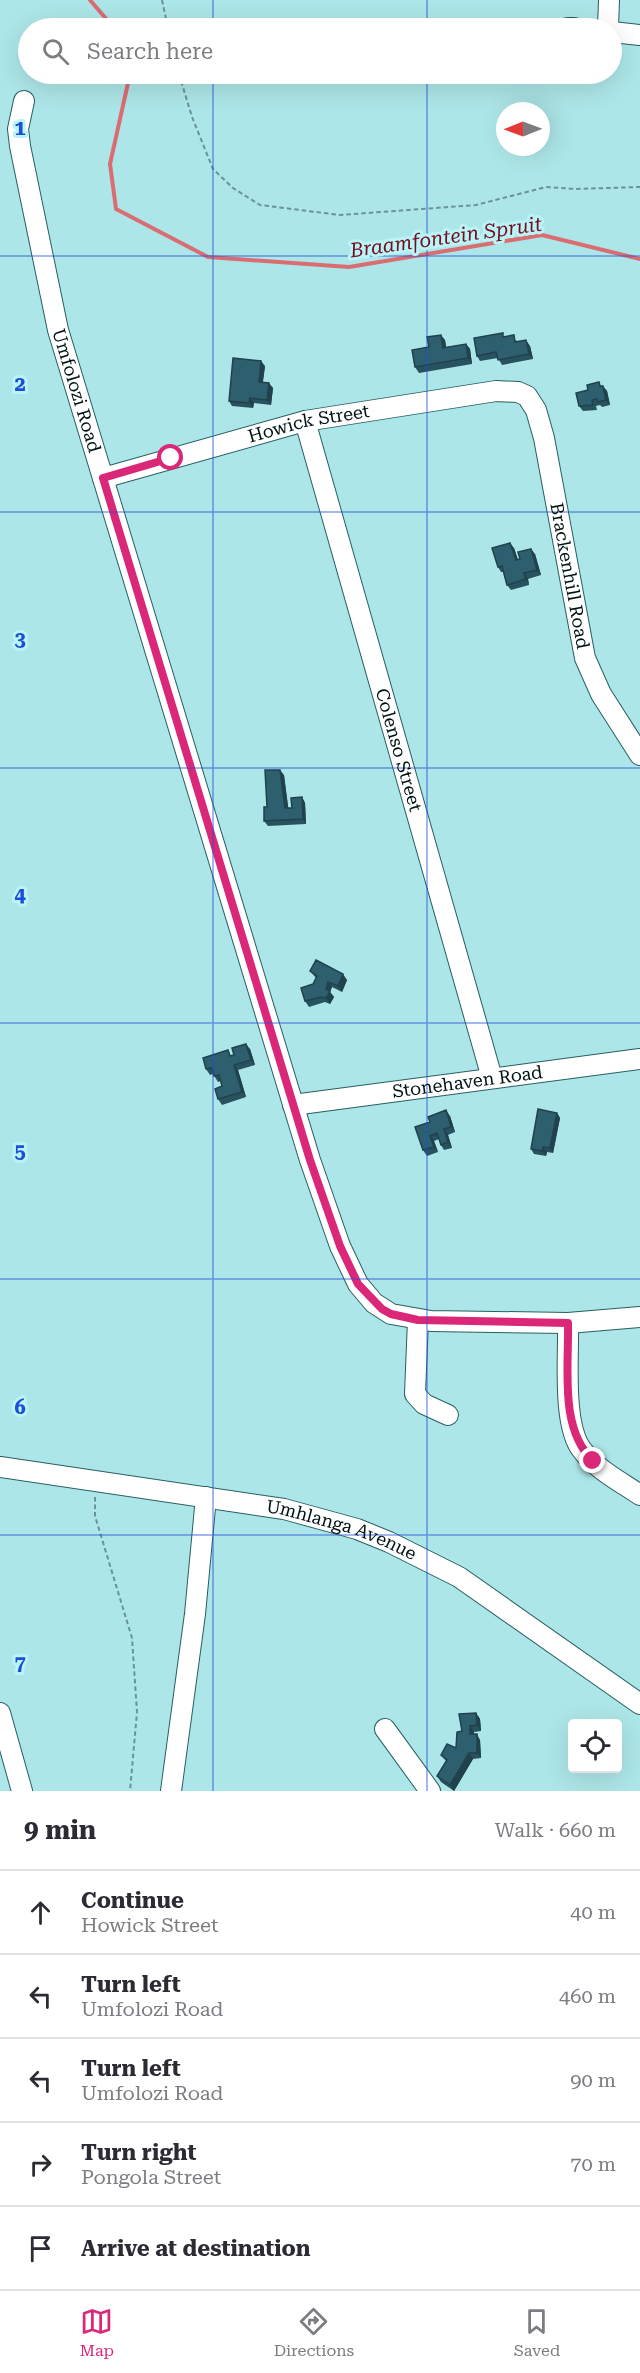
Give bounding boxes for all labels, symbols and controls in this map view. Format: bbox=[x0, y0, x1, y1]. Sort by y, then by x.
search box bbox=[18, 18, 622, 84]
icon: search bbox=[39, 35, 72, 68]
text: Search here bbox=[87, 39, 213, 64]
north arrow bbox=[496, 102, 550, 156]
text: 1 bbox=[14, 116, 26, 140]
water label: Braamfontein Spruit bbox=[347, 212, 544, 263]
street label: Umfolozi Road bbox=[48, 326, 106, 455]
text: 2 bbox=[14, 372, 26, 396]
street label: Howick Street bbox=[245, 400, 371, 447]
route start bbox=[157, 444, 183, 470]
street label: Brackenhill Road bbox=[546, 501, 594, 651]
text: 3 bbox=[14, 627, 26, 651]
street label: Colenso Street bbox=[372, 686, 427, 814]
text: 4 bbox=[14, 883, 26, 907]
street label: Stonehaven Road bbox=[391, 1061, 544, 1102]
text: 5 bbox=[14, 1139, 26, 1163]
text: 6 bbox=[14, 1395, 26, 1419]
route end bbox=[579, 1447, 605, 1473]
street label: Umhlanga Avenue bbox=[265, 1496, 420, 1564]
text: 7 bbox=[14, 1651, 26, 1675]
map controls bbox=[568, 1719, 622, 1773]
button: locate bbox=[568, 1719, 622, 1773]
text: 9 min bbox=[24, 1815, 96, 1845]
text: Walk · 660 m bbox=[495, 1818, 616, 1842]
text: Continue bbox=[81, 1888, 184, 1913]
icon: ahead bbox=[24, 1896, 57, 1929]
text: 40 m bbox=[570, 1900, 616, 1924]
text: Howick Street bbox=[81, 1913, 219, 1937]
text: Turn left bbox=[81, 1972, 181, 1997]
icon: left bbox=[24, 1980, 57, 2013]
text: 460 m bbox=[559, 1984, 616, 2008]
text: Umfolozi Road bbox=[81, 1997, 223, 2021]
text: Turn left bbox=[81, 2056, 181, 2081]
icon: left bbox=[24, 2064, 57, 2097]
text: 90 m bbox=[570, 2068, 616, 2092]
text: Umfolozi Road bbox=[81, 2081, 223, 2105]
text: Turn right bbox=[81, 2140, 196, 2165]
icon: right bbox=[24, 2148, 57, 2181]
text: 70 m bbox=[570, 2152, 616, 2176]
text: Pongola Street bbox=[81, 2165, 221, 2189]
icon: arrive bbox=[24, 2232, 57, 2265]
text: Arrive at destination bbox=[81, 2236, 310, 2261]
tab: Map bbox=[80, 2305, 114, 2360]
tab: Directions bbox=[274, 2305, 354, 2360]
tab: Saved bbox=[514, 2305, 560, 2360]

